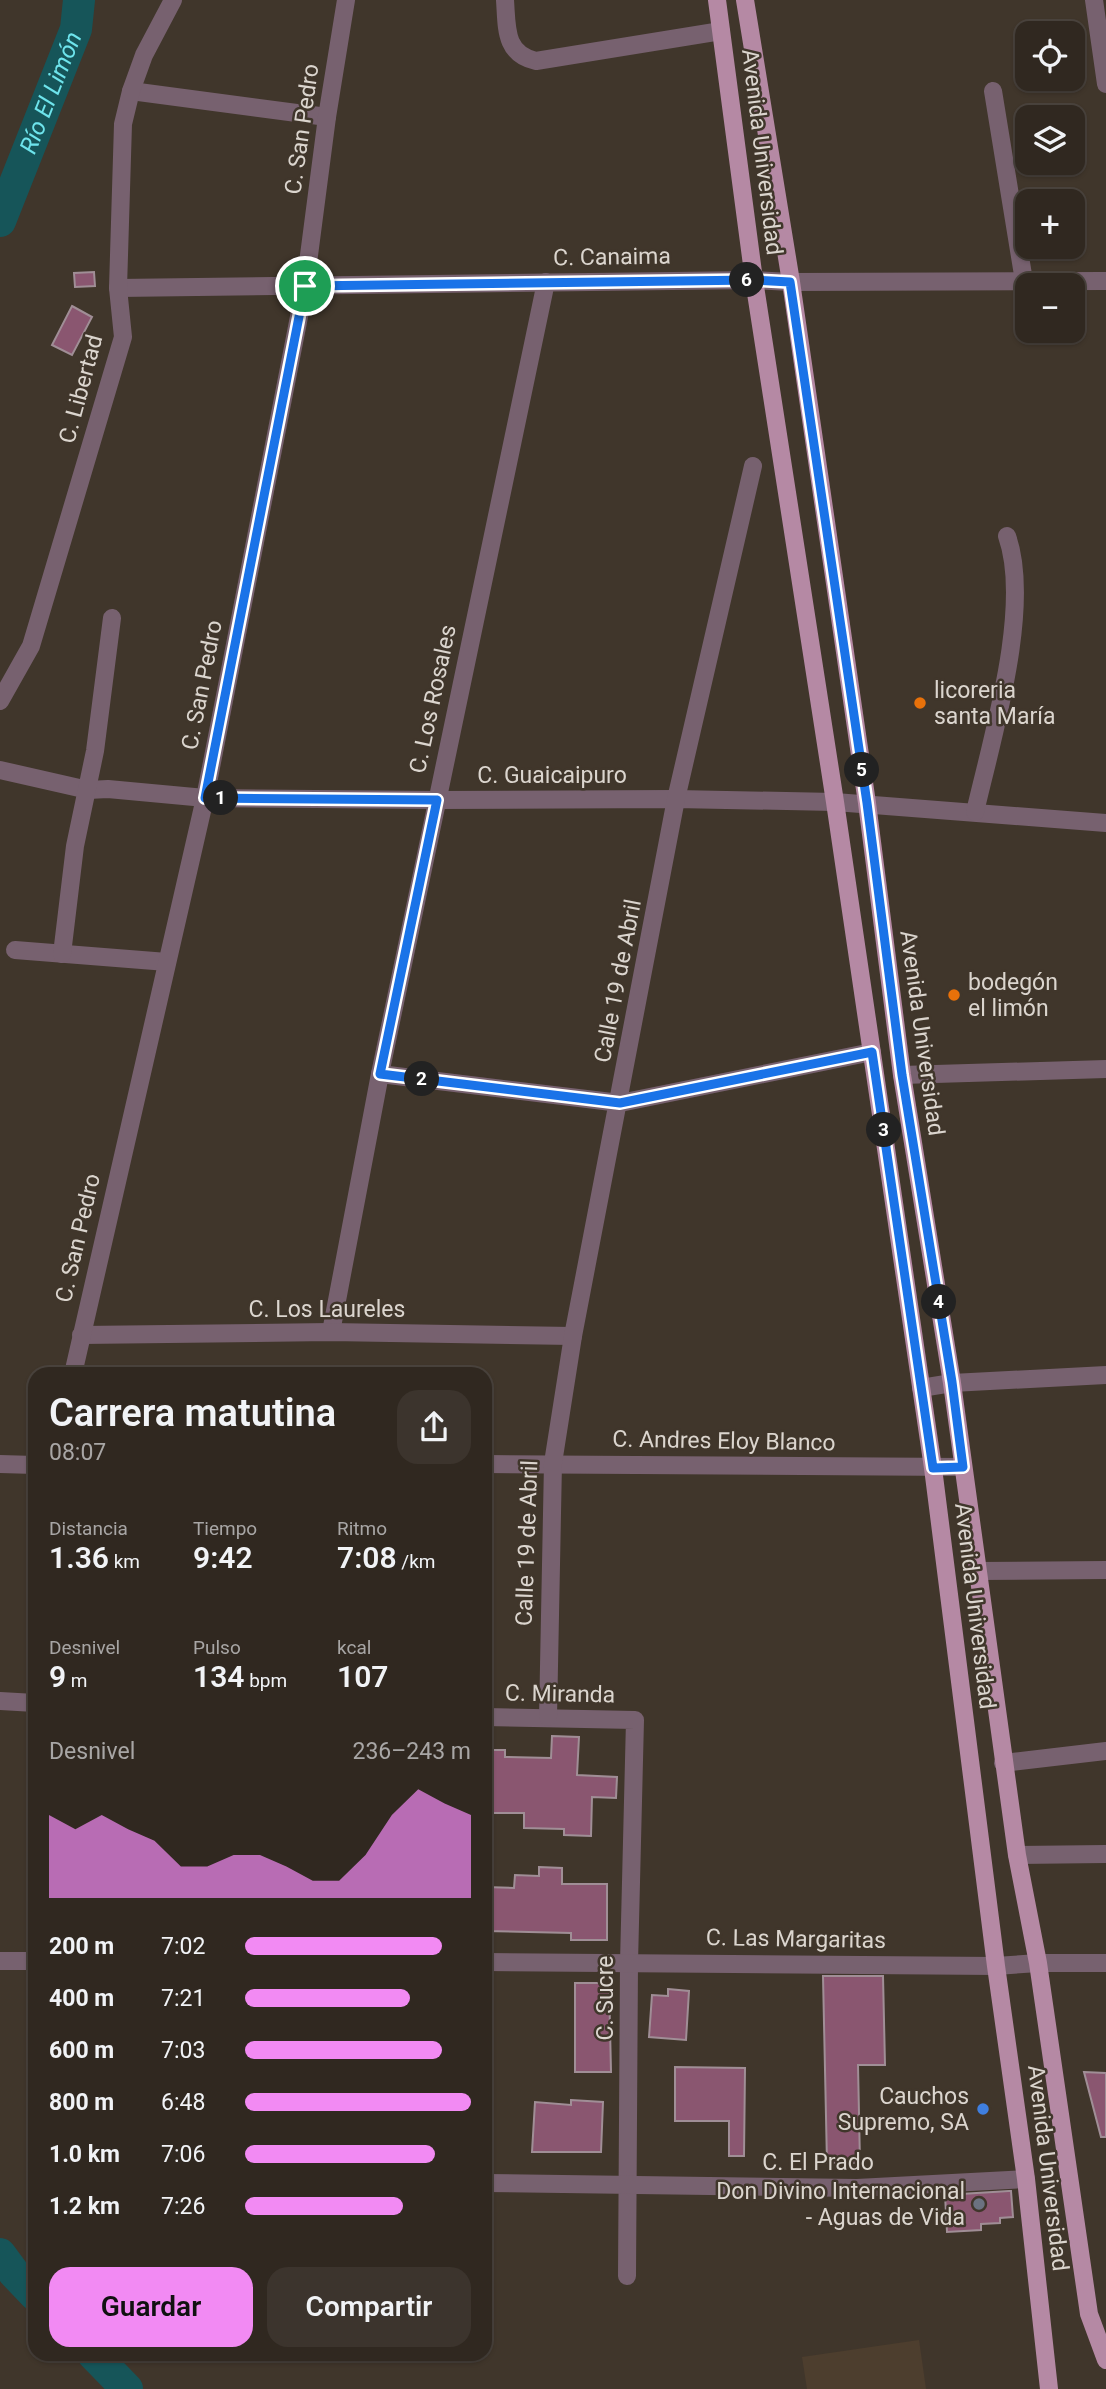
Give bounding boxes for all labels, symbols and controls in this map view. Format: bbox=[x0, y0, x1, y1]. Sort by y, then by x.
map controls bbox=[1015, 21, 1085, 343]
button: locate bbox=[1015, 21, 1085, 91]
water label: Río El Limón bbox=[14, 28, 88, 158]
street label: Avenida Universidad bbox=[736, 48, 788, 256]
street label: C. San Pedro bbox=[279, 62, 325, 196]
button: layers bbox=[1015, 105, 1085, 175]
button: + bbox=[1015, 189, 1085, 259]
street label: C. Canaima bbox=[553, 242, 671, 272]
pin bbox=[275, 256, 335, 316]
pin: 6 bbox=[730, 262, 764, 298]
icon: arrive bbox=[286, 267, 324, 305]
text: 6 bbox=[741, 268, 752, 291]
button: − bbox=[1015, 273, 1085, 343]
street label: C. Libertad bbox=[54, 332, 108, 446]
street label: C. San Pedro bbox=[176, 618, 228, 752]
street label: C. Los Rosales bbox=[404, 622, 462, 776]
place label: licoreria santa María bbox=[934, 677, 1055, 730]
marker: licoreria santa María bbox=[912, 695, 928, 711]
pin: 5 bbox=[844, 752, 880, 788]
text: 5 bbox=[856, 758, 867, 781]
street label: C. Guaicaipuro bbox=[477, 762, 627, 789]
pin: 1 bbox=[204, 780, 238, 816]
text: 1 bbox=[215, 786, 226, 809]
street label: Calle 19 de Abril bbox=[589, 897, 647, 1065]
street label: Avenida Universidad bbox=[894, 929, 950, 1137]
place label: bodegón el limón bbox=[968, 969, 1058, 1022]
marker: bodegón el limón bbox=[946, 987, 962, 1003]
pin: 2 bbox=[404, 1062, 440, 1096]
text: 2 bbox=[416, 1067, 427, 1090]
pin: 3 bbox=[866, 1112, 902, 1148]
text: 3 bbox=[878, 1118, 889, 1141]
street label: C. San Pedro bbox=[50, 1171, 106, 1305]
pin: 4 bbox=[922, 1284, 956, 1320]
text: 4 bbox=[933, 1290, 944, 1313]
street label: C. Los Laureles bbox=[249, 1296, 405, 1323]
button: share bbox=[397, 1390, 471, 1464]
text: Carrera matutina bbox=[49, 1391, 336, 1435]
street label: C. Andres Eloy Blanco bbox=[612, 1426, 836, 1456]
text: 08:07 bbox=[49, 1439, 106, 1466]
street label: Calle 19 de Abril bbox=[511, 1460, 543, 1626]
street label: Avenida Universidad bbox=[949, 1502, 1001, 1710]
text: Distancia bbox=[49, 1517, 128, 1540]
text: Tiempo bbox=[193, 1517, 257, 1540]
text: Ritmo bbox=[337, 1517, 387, 1540]
text: 1.36 bbox=[49, 1540, 109, 1575]
text: 9:42 bbox=[193, 1540, 253, 1575]
text: 7:08 bbox=[337, 1540, 397, 1575]
text: km bbox=[109, 1550, 140, 1573]
text: /km bbox=[397, 1550, 435, 1573]
text: Desnivel bbox=[49, 1636, 120, 1659]
text: Pulso bbox=[193, 1636, 241, 1659]
text: kcal bbox=[337, 1636, 371, 1659]
text: 9 bbox=[49, 1659, 66, 1694]
text: 134 bbox=[193, 1659, 244, 1694]
text: 107 bbox=[337, 1659, 388, 1694]
text: m bbox=[66, 1669, 88, 1692]
text: bpm bbox=[244, 1669, 287, 1692]
street label: C. Miranda bbox=[505, 1680, 615, 1708]
text: Desnivel bbox=[49, 1738, 135, 1765]
text: 236–243 m bbox=[352, 1738, 471, 1765]
street label: C. Las Margaritas bbox=[706, 1924, 886, 1954]
text: 200 m bbox=[49, 1933, 114, 1960]
text: 7:02 bbox=[161, 1933, 205, 1960]
street label: C. Sucre bbox=[592, 1956, 619, 2040]
text: 400 m bbox=[49, 1985, 114, 2012]
text: 7:21 bbox=[161, 1985, 205, 2012]
text: 600 m bbox=[49, 2037, 114, 2064]
text: 7:03 bbox=[161, 2037, 205, 2064]
street label: Avenida Universidad bbox=[1022, 2064, 1074, 2272]
place label: Cauchos Supremo, SA bbox=[838, 2083, 969, 2136]
text: 800 m bbox=[49, 2089, 114, 2116]
text: 6:48 bbox=[161, 2089, 205, 2116]
marker: Cauchos Supremo, SA bbox=[975, 2101, 991, 2117]
text: 1.0 km bbox=[49, 2141, 120, 2168]
text: 7:06 bbox=[161, 2141, 205, 2168]
street label: C. El Prado bbox=[762, 2149, 874, 2176]
place label: Don Divino Internacional - Aguas de Vida bbox=[716, 2178, 965, 2231]
text: 1.2 km bbox=[49, 2193, 120, 2220]
text: 7:26 bbox=[161, 2193, 205, 2220]
marker: Don Divino Internacional - Aguas de Vida bbox=[971, 2196, 987, 2212]
button: Guardar bbox=[49, 2267, 253, 2347]
button: Compartir bbox=[267, 2267, 471, 2347]

